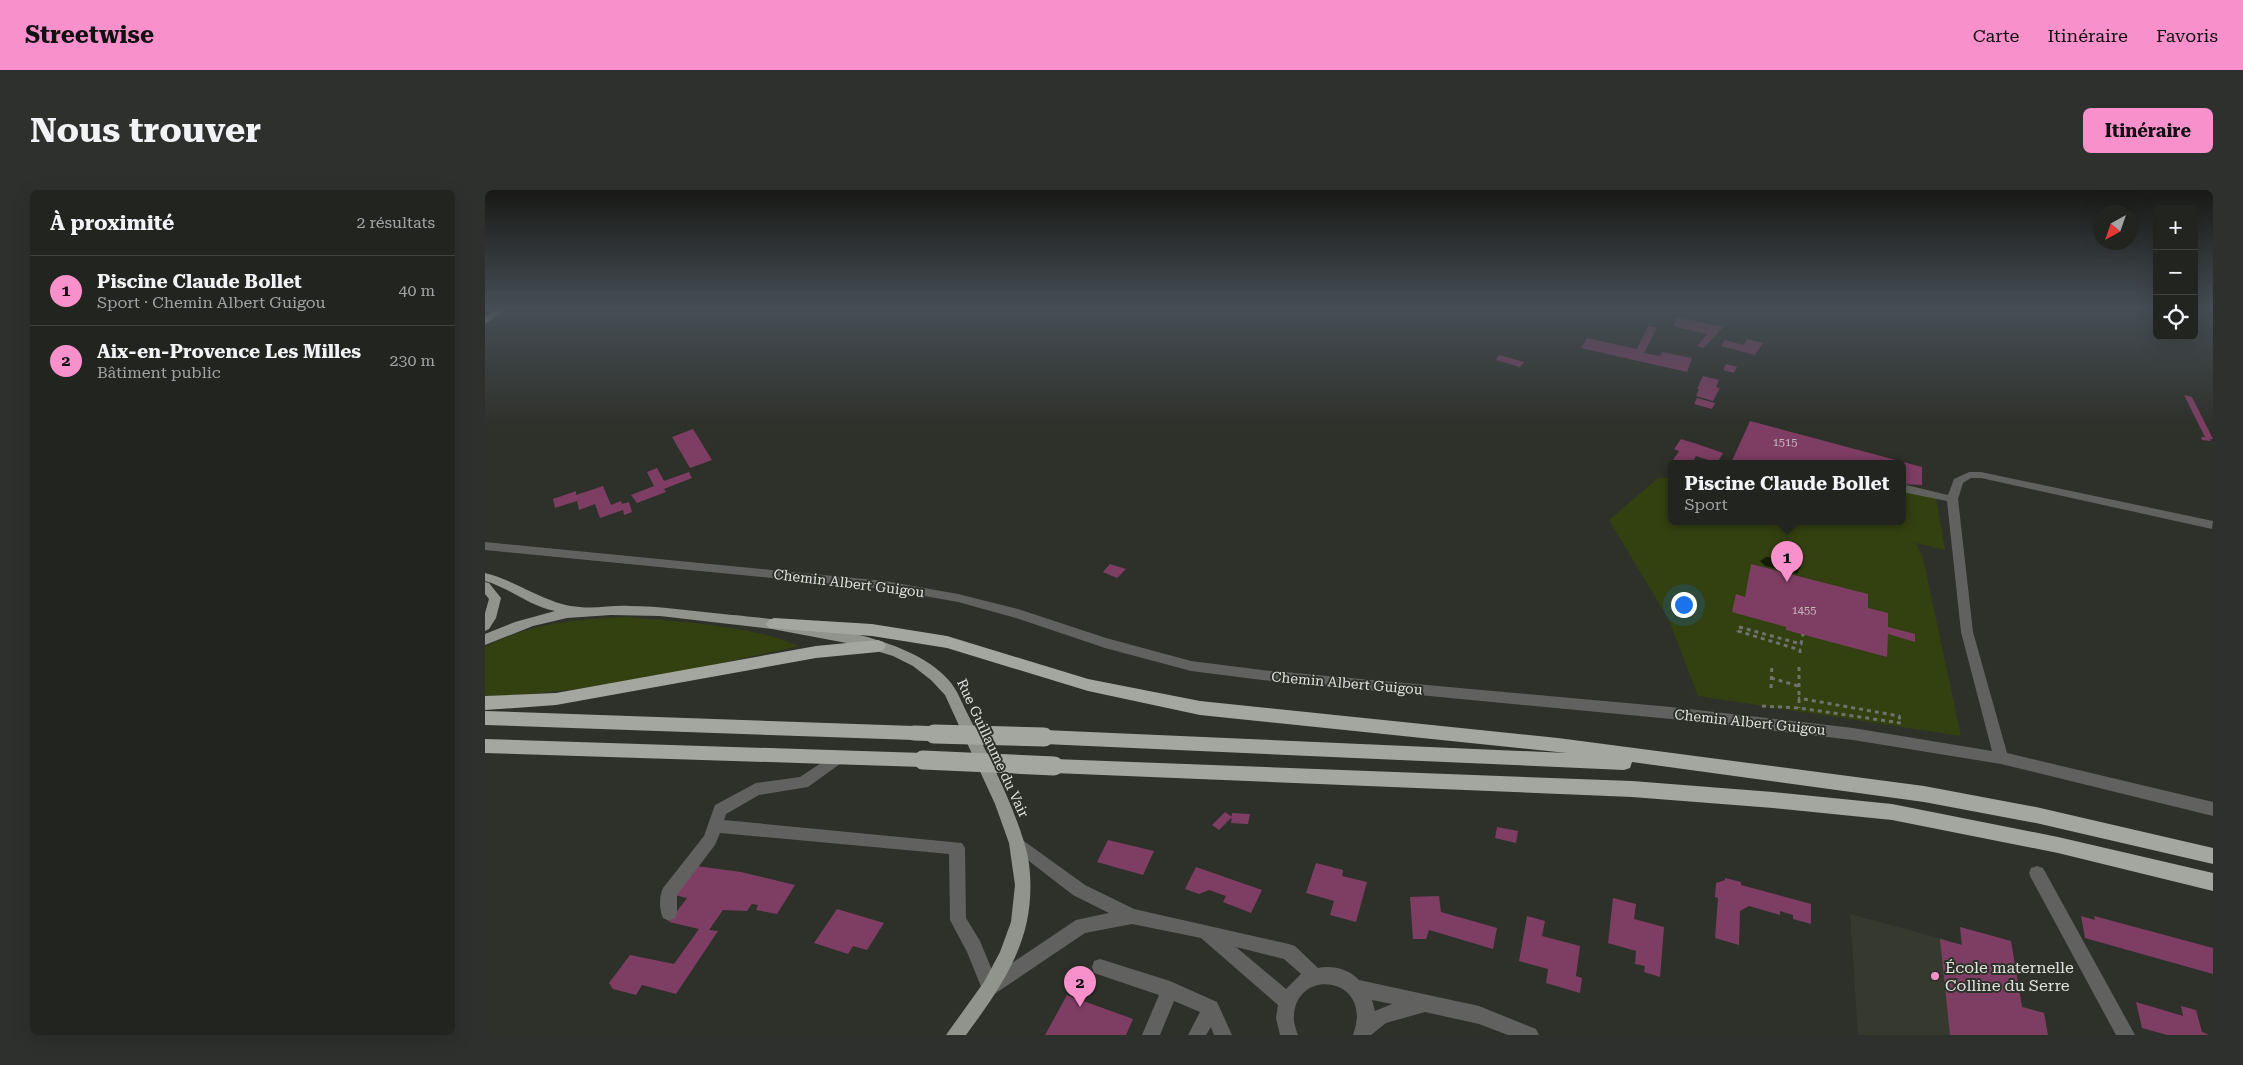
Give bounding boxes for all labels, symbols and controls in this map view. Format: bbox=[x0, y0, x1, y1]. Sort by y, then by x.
text: Streetwise bbox=[25, 21, 154, 49]
text: Carte bbox=[1973, 25, 2019, 46]
text: Itinéraire bbox=[2047, 25, 2128, 46]
text: Favoris bbox=[2156, 25, 2218, 46]
button: Itinéraire bbox=[2083, 108, 2213, 153]
text: Nous trouver bbox=[30, 110, 261, 151]
north arrow bbox=[2093, 205, 2138, 250]
map controls bbox=[2153, 205, 2198, 340]
button: + bbox=[2153, 205, 2198, 250]
text: À proximité bbox=[50, 211, 174, 235]
text: 2 résultats bbox=[356, 213, 435, 232]
button: − bbox=[2153, 250, 2198, 295]
text: Piscine Claude Bollet bbox=[97, 270, 302, 293]
text: 1 bbox=[62, 281, 70, 300]
text: 40 m bbox=[398, 281, 435, 300]
text: Sport · Chemin Albert Guigou bbox=[97, 293, 326, 312]
button: locate bbox=[2153, 295, 2198, 340]
text: Aix-en-Provence Les Milles bbox=[97, 340, 361, 363]
text: 2 bbox=[62, 351, 70, 370]
text: 230 m bbox=[389, 351, 435, 370]
text: Bâtiment public bbox=[97, 363, 221, 382]
house number: 1515 bbox=[1773, 436, 1797, 449]
popup bbox=[1668, 460, 1906, 525]
text: Piscine Claude Bollet bbox=[1685, 472, 1889, 495]
text: Sport bbox=[1685, 495, 1728, 514]
pin: 1 bbox=[1771, 541, 1803, 582]
street label: Chemin Albert Guigou bbox=[773, 566, 926, 600]
your location bbox=[1671, 592, 1697, 618]
house number: 1455 bbox=[1792, 604, 1816, 617]
street label: Chemin Albert Guigou bbox=[1271, 668, 1424, 698]
street label: Rue Guillaume du Vair bbox=[954, 676, 1032, 820]
street label: Chemin Albert Guigou bbox=[1674, 706, 1827, 738]
place label: École maternelle Colline du Serre bbox=[1945, 958, 2074, 995]
pin: 2 bbox=[1064, 966, 1096, 1007]
marker: École maternelle Colline du Serre bbox=[1929, 970, 1941, 982]

